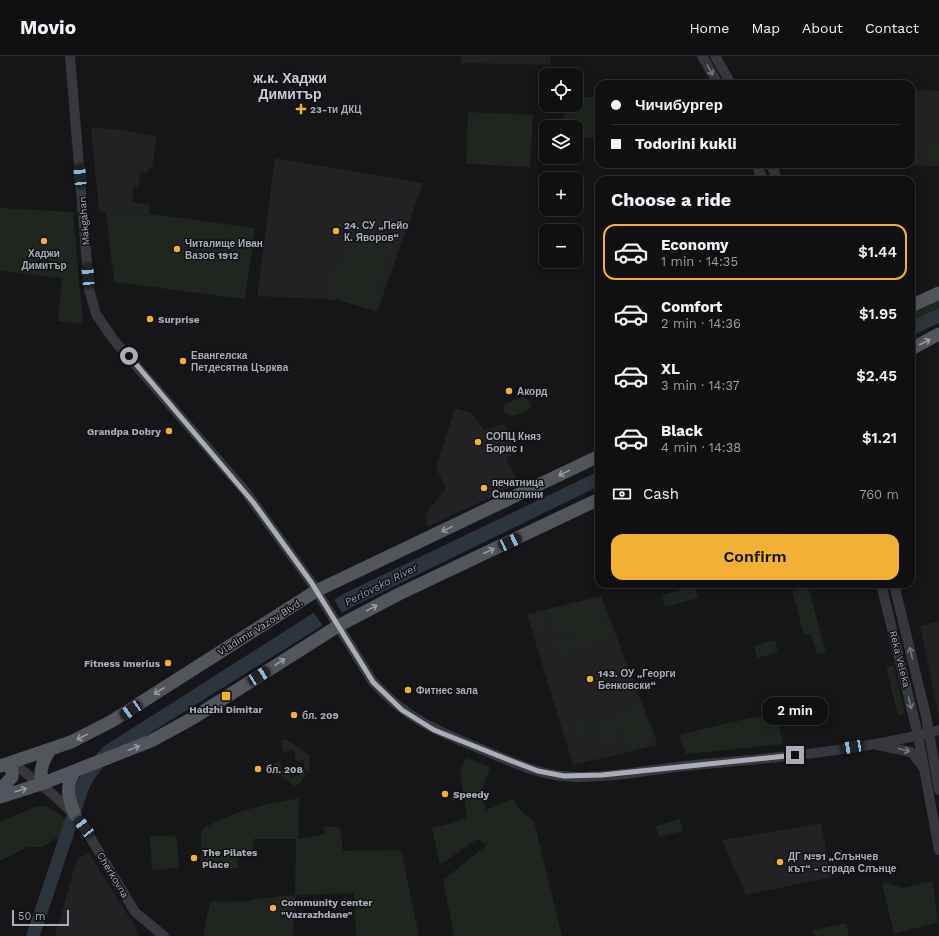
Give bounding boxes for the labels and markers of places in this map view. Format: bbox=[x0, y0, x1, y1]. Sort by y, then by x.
marker: 23-ти ДКЦ bbox=[295, 103, 307, 115]
place label: 23-ти ДКЦ bbox=[310, 104, 362, 115]
place label: 24. СУ „Пейо К. Яворов“ bbox=[344, 220, 408, 243]
marker: 24. СУ „Пейо К. Яворов“ bbox=[331, 226, 341, 236]
marker: Хаджи Димитър bbox=[39, 236, 49, 246]
place label: Читалище Иван Вазов 1912 bbox=[185, 238, 263, 261]
marker: Читалище Иван Вазов 1912 bbox=[172, 244, 182, 254]
place label: Хаджи Димитър bbox=[21, 248, 67, 271]
marker: Surprise bbox=[145, 314, 155, 324]
place label: Surprise bbox=[158, 314, 200, 325]
place label: Евангелска Петдесятна Църква bbox=[191, 350, 289, 373]
marker: Евангелска Петдесятна Църква bbox=[178, 356, 188, 366]
marker: Акорд bbox=[504, 386, 514, 396]
place label: Акорд bbox=[517, 386, 548, 397]
place label: Grandpa Dobry bbox=[87, 426, 161, 437]
marker: Grandpa Dobry bbox=[164, 426, 174, 436]
place label: СОПЦ Княз Борис I bbox=[486, 431, 541, 454]
marker: СОПЦ Княз Борис I bbox=[473, 437, 483, 447]
place label: печатница Симолини bbox=[492, 477, 544, 500]
marker: печатница Симолини bbox=[479, 483, 489, 493]
place label: Fitness Imerius bbox=[84, 658, 161, 669]
marker: Fitness Imerius bbox=[163, 658, 173, 668]
place label: 143. ОУ „Георги Бенковски“ bbox=[598, 668, 676, 691]
marker: 143. ОУ „Георги Бенковски“ bbox=[585, 674, 595, 684]
marker: Фитнес зала bbox=[403, 685, 413, 695]
place label: Фитнес зала bbox=[416, 685, 478, 696]
marker: Hadzhi Dimitar bbox=[220, 690, 232, 702]
place label: Hadzhi Dimitar bbox=[189, 704, 263, 715]
marker: бл. 209 bbox=[289, 710, 299, 720]
place label: бл. 209 bbox=[302, 710, 339, 721]
marker: бл. 208 bbox=[253, 764, 263, 774]
place label: бл. 208 bbox=[266, 764, 303, 775]
marker: Speedy bbox=[440, 789, 450, 799]
place label: Speedy bbox=[453, 789, 490, 800]
place label: The Pilates Place bbox=[202, 847, 258, 870]
place label: ДГ №91 „Слънчев кът“ - сграда Слънце bbox=[788, 851, 897, 874]
marker: The Pilates Place bbox=[189, 853, 199, 863]
marker: ДГ №91 „Слънчев кът“ - сграда Слънце bbox=[775, 857, 785, 867]
place label: Community center "Vazrazhdane" bbox=[281, 897, 373, 920]
marker: Community center "Vazrazhdane" bbox=[268, 903, 278, 913]

